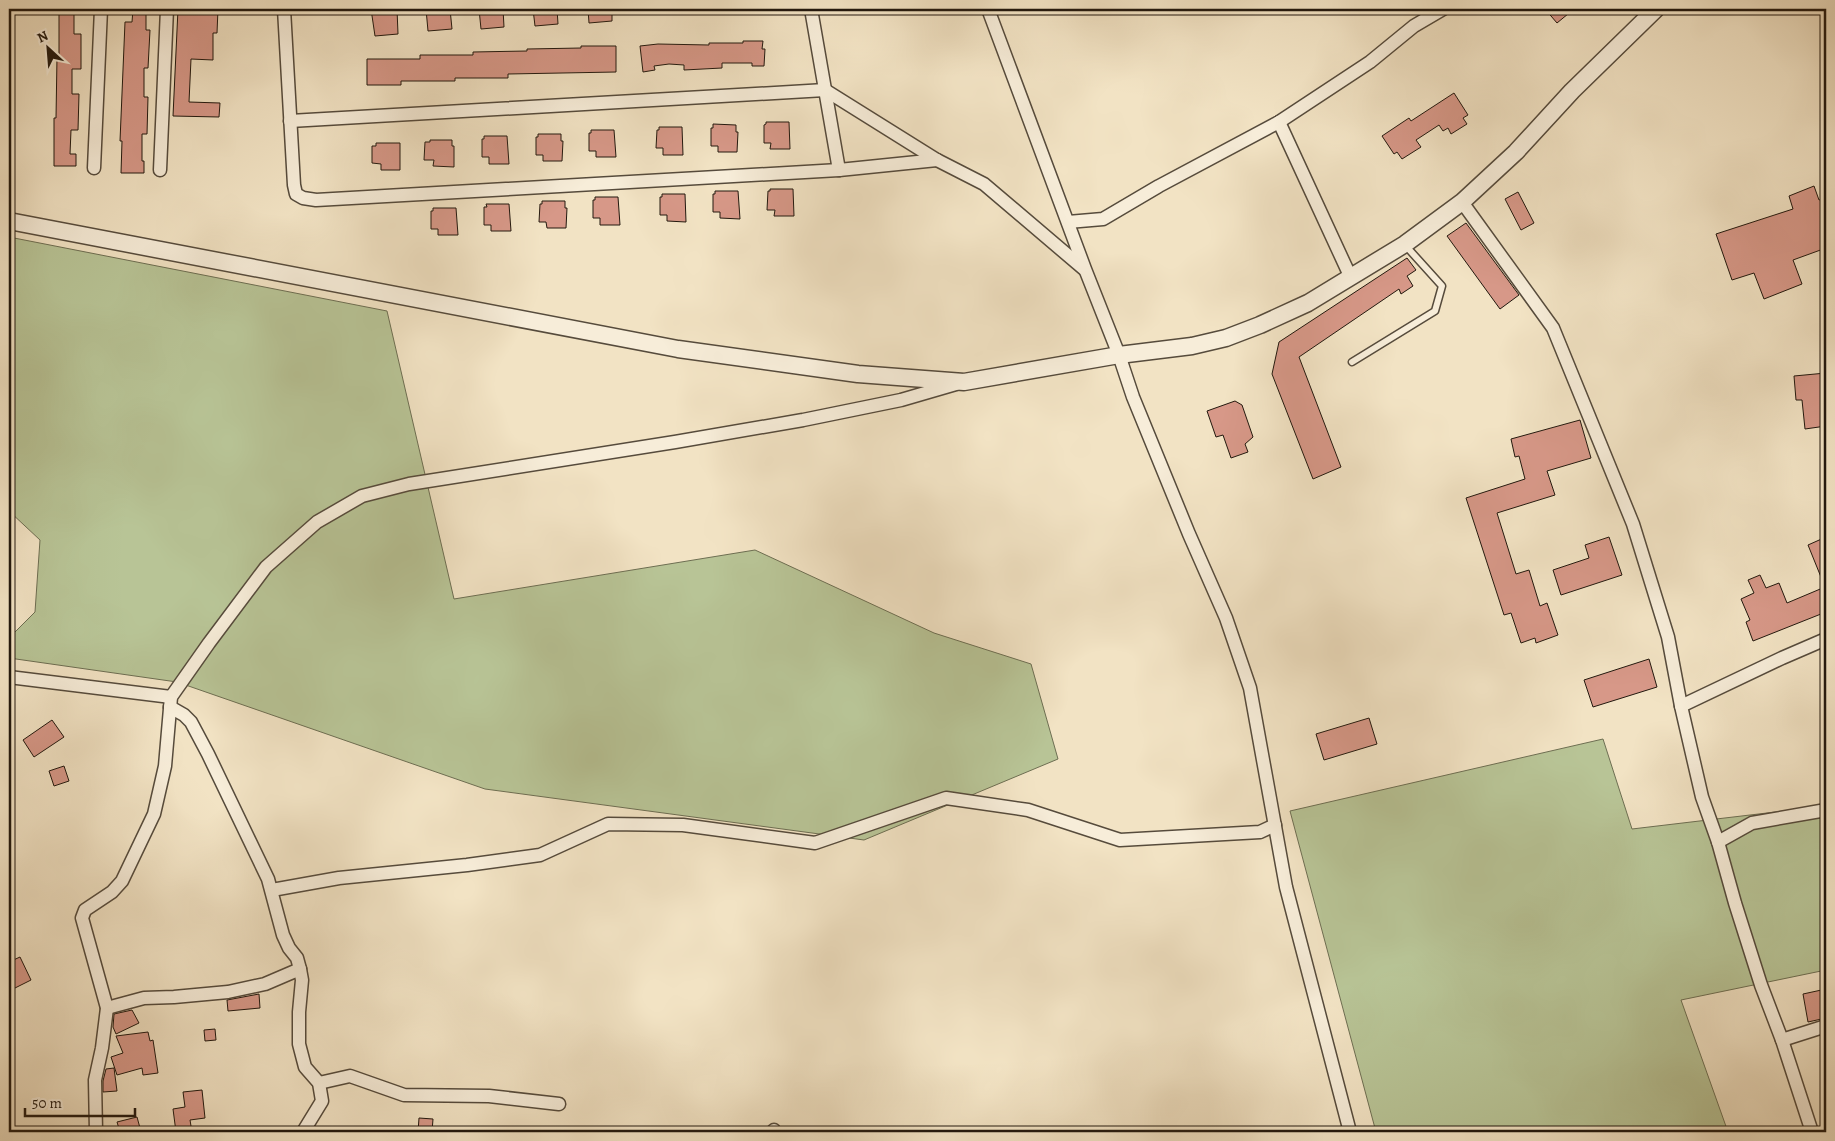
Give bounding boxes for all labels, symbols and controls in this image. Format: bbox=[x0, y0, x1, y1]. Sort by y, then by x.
north arrow bbox=[22, 22, 72, 72]
text: N bbox=[34, 26, 51, 48]
scale bar bbox=[25, 1086, 135, 1118]
text: 50 m bbox=[32, 1093, 62, 1113]

